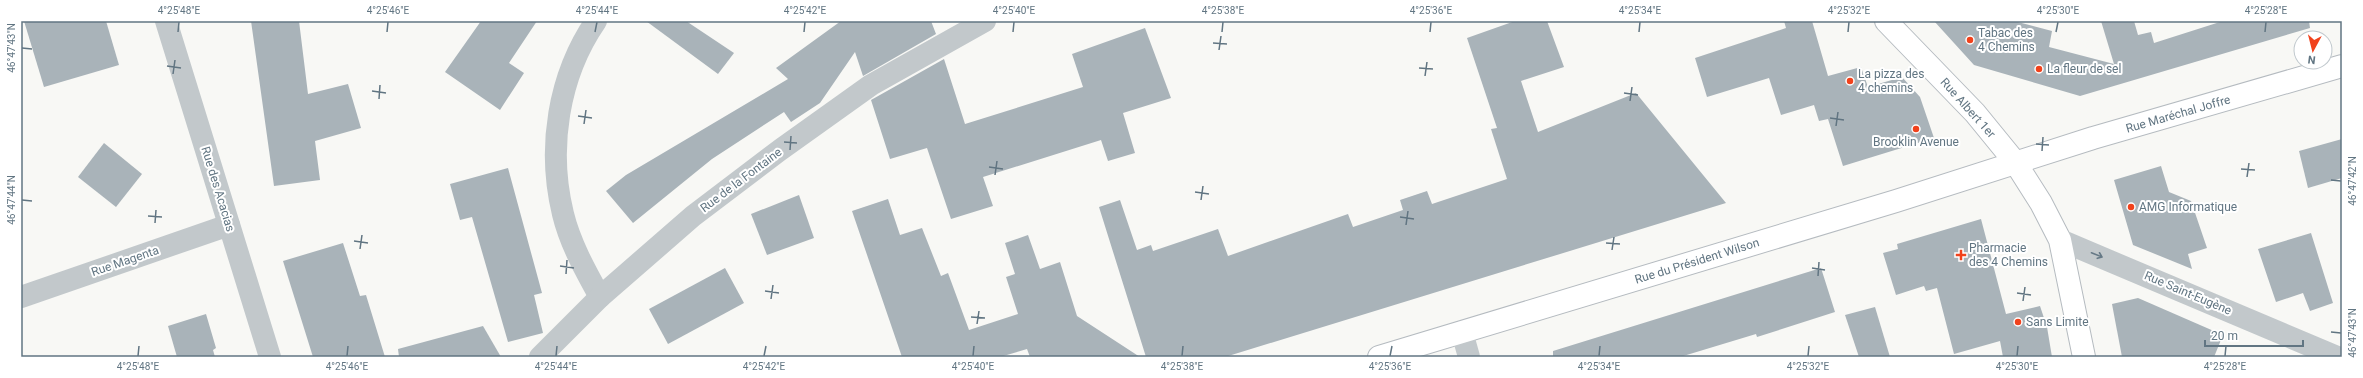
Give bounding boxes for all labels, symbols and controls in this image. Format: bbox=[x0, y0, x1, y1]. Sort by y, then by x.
text: 4°25'48"E bbox=[158, 5, 201, 16]
text: 4°25'46"E bbox=[367, 5, 410, 16]
text: 4°25'44"E bbox=[576, 5, 619, 16]
text: 4°25'42"E bbox=[784, 5, 827, 16]
text: 4°25'40"E bbox=[993, 5, 1036, 16]
text: 4°25'38"E bbox=[1202, 5, 1245, 16]
text: 4°25'36"E bbox=[1410, 5, 1453, 16]
text: 4°25'34"E bbox=[1619, 5, 1662, 16]
text: 4°25'32"E bbox=[1828, 5, 1871, 16]
text: 4°25'30"E bbox=[2037, 5, 2080, 16]
text: 4°25'28"E bbox=[2245, 5, 2288, 16]
text: 46°47'43"N bbox=[6, 23, 17, 73]
place label: Tabac des 4 Chemins bbox=[1978, 26, 2035, 54]
north arrow bbox=[2293, 30, 2333, 70]
marker: Tabac des 4 Chemins bbox=[1965, 35, 1975, 45]
text: N bbox=[2307, 52, 2316, 66]
place label: La fleur de sel bbox=[2047, 62, 2121, 76]
marker: La fleur de sel bbox=[2034, 64, 2044, 74]
place label: La pizza des 4 chemins bbox=[1858, 67, 1924, 95]
street label: Rue Albert 1er bbox=[1937, 75, 1999, 141]
marker: La pizza des 4 chemins bbox=[1845, 76, 1855, 86]
street label: Rue Maréchal Joffre bbox=[2124, 92, 2232, 136]
marker: Brooklin Avenue bbox=[1911, 124, 1921, 134]
place label: Brooklin Avenue bbox=[1873, 135, 1959, 149]
street label: Rue des Acacias bbox=[198, 145, 238, 233]
street label: Rue de la Fontaine bbox=[698, 145, 784, 215]
text: 46°47'42"N bbox=[2347, 156, 2358, 206]
text: 46°47'44"N bbox=[6, 175, 17, 225]
place label: AMG Informatique bbox=[2139, 200, 2237, 214]
marker: AMG Informatique bbox=[2126, 202, 2136, 212]
street label: Rue du Président Wilson bbox=[1633, 235, 1761, 287]
place label: Pharmacie des 4 Chemins bbox=[1969, 241, 2048, 269]
street label: Rue Magenta bbox=[89, 243, 161, 279]
marker: Pharmacie des 4 Chemins bbox=[1956, 250, 1966, 260]
one-way arrow bbox=[2090, 251, 2102, 259]
street label: Rue Saint-Eugène bbox=[2142, 268, 2234, 318]
text: 46°47'43"N bbox=[2347, 308, 2358, 358]
place label: Sans Limite bbox=[2026, 315, 2089, 329]
marker: Sans Limite bbox=[2013, 317, 2023, 327]
scale bar bbox=[2205, 322, 2303, 348]
text: 20 m bbox=[2211, 329, 2238, 343]
text: 4°25'48"E bbox=[117, 361, 160, 372]
text: 4°25'46"E bbox=[326, 361, 369, 372]
text: 4°25'44"E bbox=[535, 361, 578, 372]
text: 4°25'42"E bbox=[743, 361, 786, 372]
text: 4°25'40"E bbox=[952, 361, 995, 372]
text: 4°25'38"E bbox=[1161, 361, 1204, 372]
text: 4°25'36"E bbox=[1369, 361, 1412, 372]
text: 4°25'34"E bbox=[1578, 361, 1621, 372]
text: 4°25'32"E bbox=[1787, 361, 1830, 372]
text: 4°25'30"E bbox=[1996, 361, 2039, 372]
text: 4°25'28"E bbox=[2204, 361, 2247, 372]

